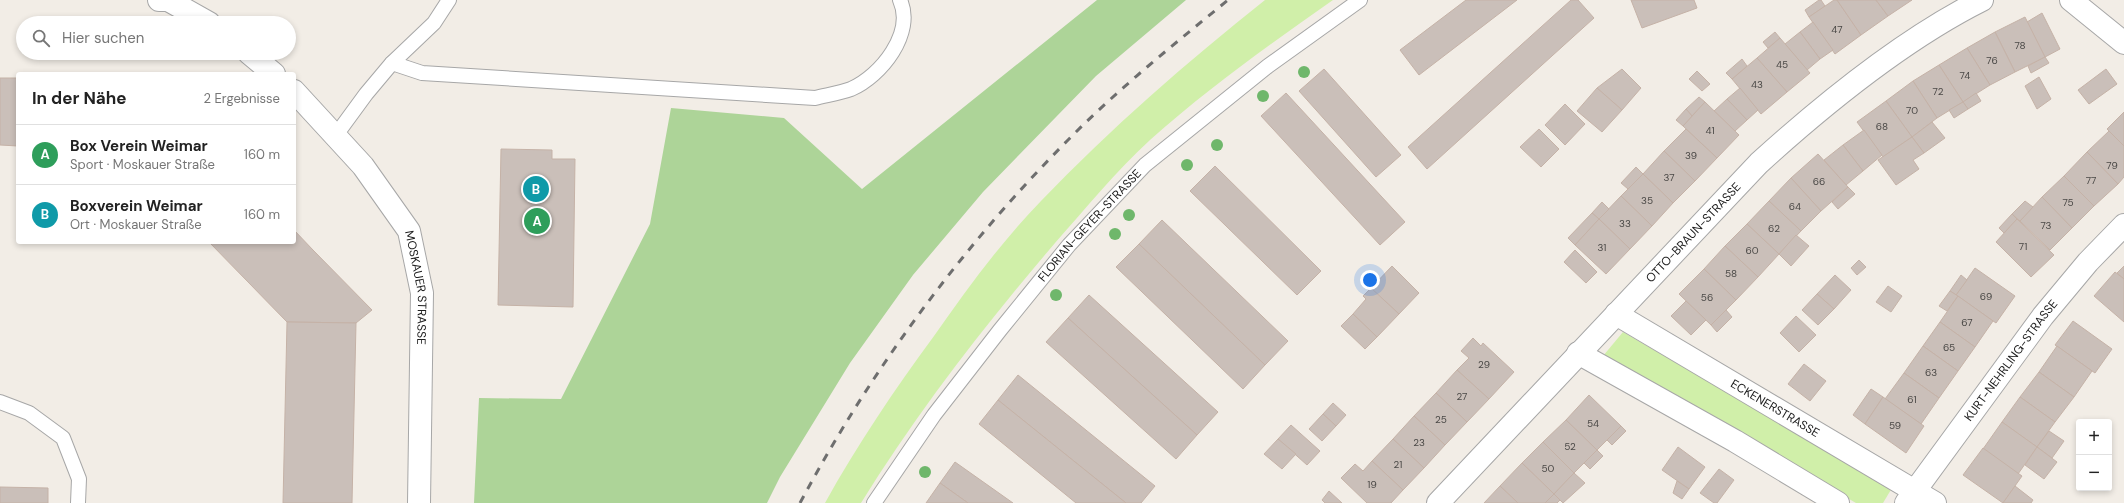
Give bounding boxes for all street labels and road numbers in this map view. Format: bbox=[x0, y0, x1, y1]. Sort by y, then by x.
street label: FLORIAN-GEYER-STRASSE bbox=[1034, 166, 1145, 285]
street label: OTTO-BRAUN-STRASSE bbox=[1642, 179, 1745, 286]
street label: MOSKAUER STRASSE bbox=[401, 229, 430, 345]
street label: KURT-NEHRLING-STRASSE bbox=[1961, 296, 2061, 424]
street label: ECKENERSTRASSE bbox=[1728, 376, 1823, 441]

